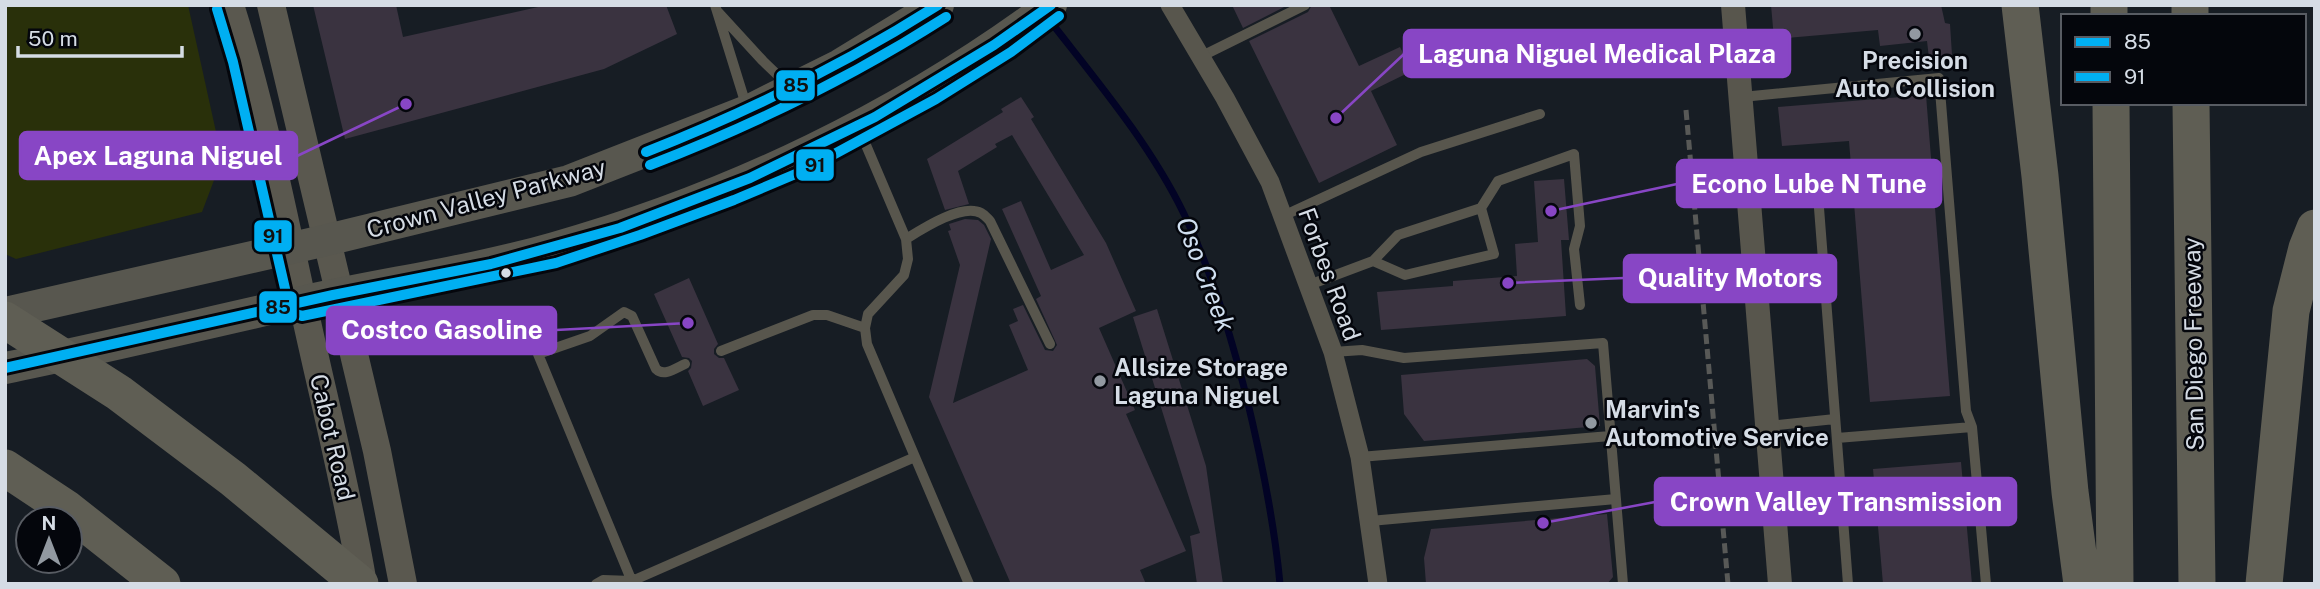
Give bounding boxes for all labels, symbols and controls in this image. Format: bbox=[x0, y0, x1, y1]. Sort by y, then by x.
scale bar bbox=[18, 14, 182, 58]
legend bbox=[2061, 14, 2306, 105]
text: 50 m bbox=[28, 26, 78, 51]
marker: Precision Auto Collision bbox=[1907, 26, 1923, 42]
text: 85 bbox=[2124, 29, 2151, 54]
callout: Laguna Niguel Medical Plaza bbox=[1404, 30, 1790, 77]
text: Laguna Niguel Medical Plaza bbox=[1418, 38, 1776, 69]
place label: Precision Auto Collision bbox=[1835, 46, 1995, 102]
text: 91 bbox=[2124, 64, 2146, 89]
line badge: 85 bbox=[775, 69, 816, 102]
text: 85 bbox=[783, 74, 809, 96]
callout: Apex Laguna Niguel bbox=[20, 132, 297, 179]
text: Apex Laguna Niguel bbox=[33, 140, 283, 171]
line badge: 91 bbox=[795, 148, 835, 182]
street label: Crown Valley Parkway bbox=[363, 153, 609, 243]
text: 91 bbox=[805, 154, 825, 176]
callout: Econo Lube N Tune bbox=[1677, 160, 1941, 207]
text: Econo Lube N Tune bbox=[1691, 168, 1927, 199]
street label: Forbes Road bbox=[1293, 204, 1367, 344]
water label: Oso Creek bbox=[1170, 212, 1242, 336]
line badge: 91 bbox=[253, 219, 293, 253]
text: 91 bbox=[263, 225, 283, 247]
street label: San Diego Freeway bbox=[2177, 237, 2209, 451]
callout: Quality Motors bbox=[1624, 255, 1836, 302]
text: Quality Motors bbox=[1638, 262, 1822, 293]
unlabelled marker bbox=[499, 266, 513, 280]
line badge: 85 bbox=[258, 290, 298, 324]
text: 85 bbox=[265, 296, 291, 318]
callout: Costco Gasoline bbox=[327, 307, 556, 354]
text: Costco Gasoline bbox=[341, 314, 543, 345]
place label: Allsize Storage Laguna Niguel bbox=[1114, 353, 1288, 409]
street label: Cabot Road bbox=[305, 371, 361, 503]
marker: Allsize Storage Laguna Niguel bbox=[1092, 373, 1108, 389]
place label: Marvin's Automotive Service bbox=[1605, 395, 1829, 451]
marker: Marvin's Automotive Service bbox=[1583, 415, 1599, 431]
callout: Crown Valley Transmission bbox=[1655, 478, 2016, 525]
text: Crown Valley Transmission bbox=[1670, 486, 2002, 517]
north arrow bbox=[14, 505, 84, 575]
text: N bbox=[42, 512, 56, 534]

